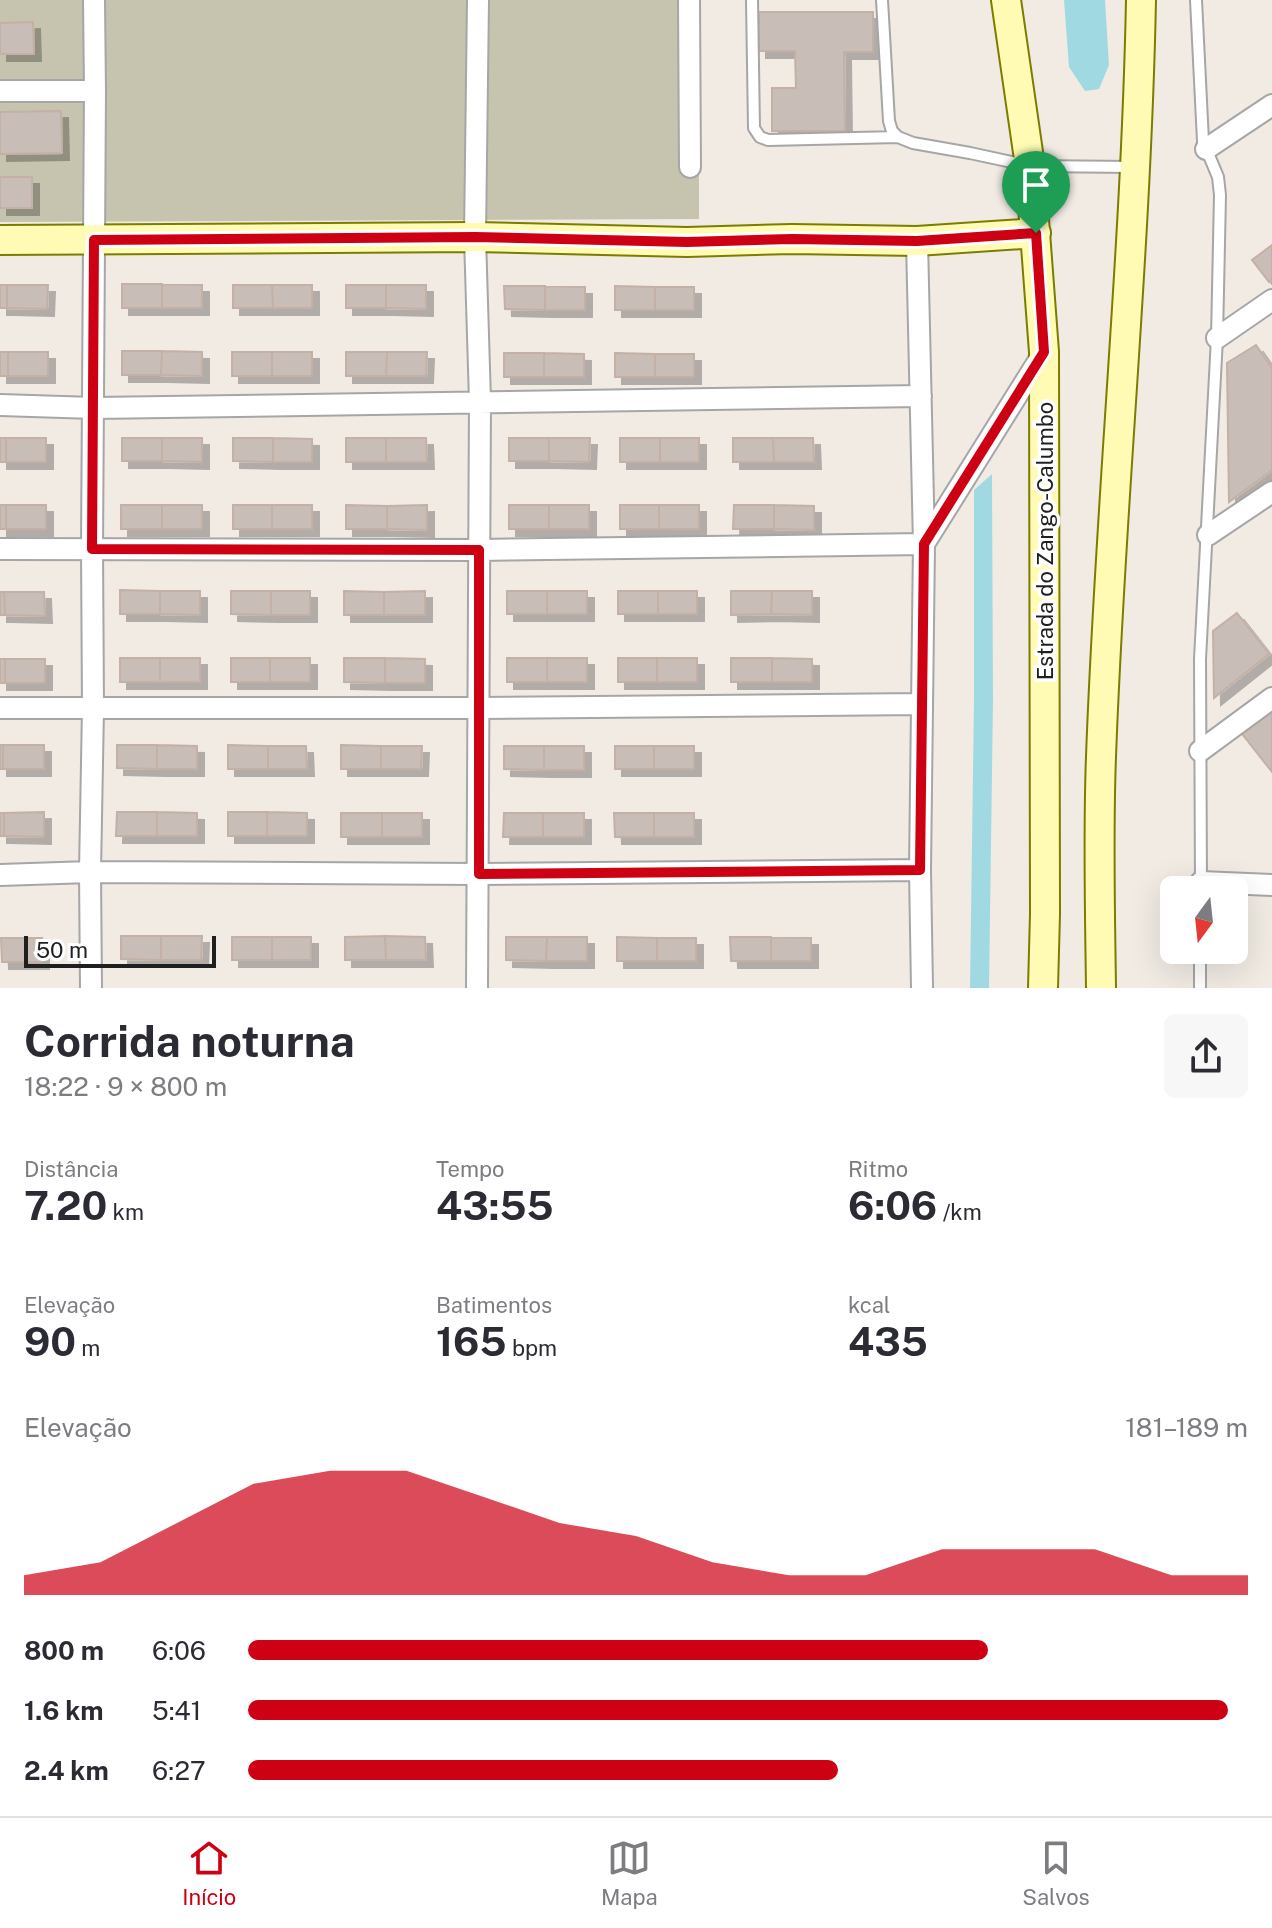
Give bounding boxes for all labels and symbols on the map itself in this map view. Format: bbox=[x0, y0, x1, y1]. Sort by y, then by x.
pin bbox=[1002, 151, 1070, 233]
street label: Estrada do Zango-Calumbo bbox=[1032, 402, 1058, 680]
north arrow bbox=[1160, 876, 1248, 964]
scale bar bbox=[24, 932, 216, 968]

